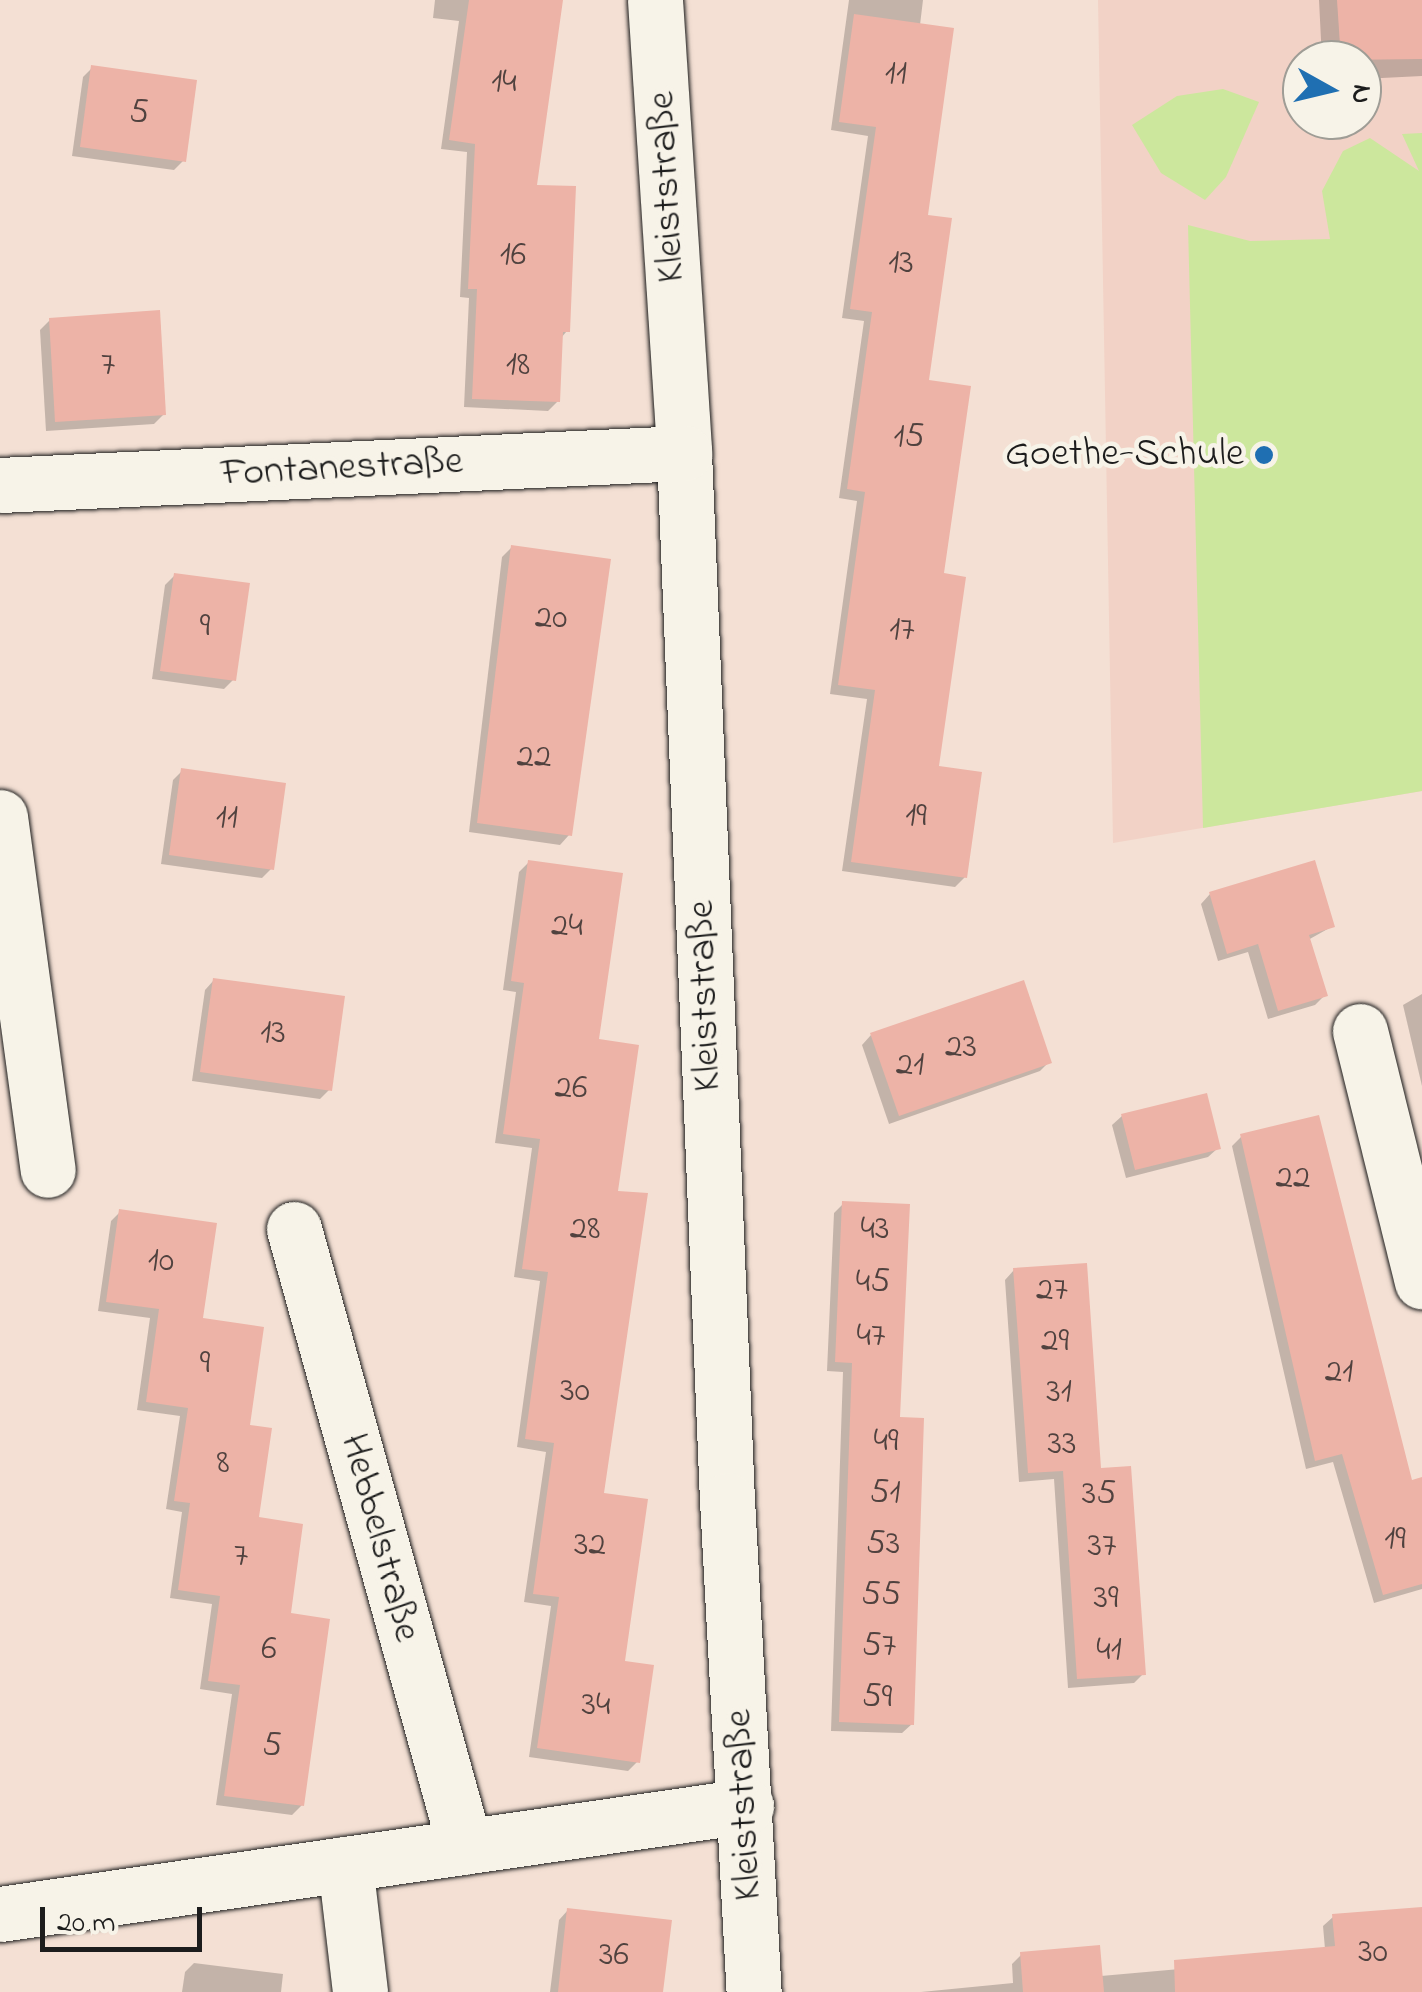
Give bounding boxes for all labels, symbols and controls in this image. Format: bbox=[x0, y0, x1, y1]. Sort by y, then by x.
north arrow bbox=[1282, 40, 1382, 140]
house number: 11 bbox=[885, 54, 907, 96]
house number: 14 bbox=[491, 62, 517, 104]
text: N bbox=[1339, 82, 1382, 106]
street label: Kleiststraße bbox=[639, 90, 697, 284]
house number: 5 bbox=[129, 93, 149, 135]
house number: 16 bbox=[500, 235, 526, 277]
house number: 13 bbox=[888, 243, 914, 285]
house number: 7 bbox=[101, 345, 115, 387]
house number: 18 bbox=[506, 345, 530, 387]
house number: 15 bbox=[893, 417, 925, 459]
place label: Goethe-Schule bbox=[1005, 431, 1244, 479]
street label: Fontanestraße bbox=[220, 439, 464, 499]
marker: Goethe-Schule bbox=[1253, 444, 1275, 466]
house number: 20 bbox=[535, 598, 567, 640]
house number: 9 bbox=[200, 606, 210, 648]
house number: 17 bbox=[889, 610, 915, 652]
house number: 22 bbox=[517, 737, 551, 779]
house number: 19 bbox=[905, 796, 927, 838]
house number: 11 bbox=[216, 798, 238, 840]
street label: Kleiststraße bbox=[679, 899, 733, 1093]
house number: 24 bbox=[551, 906, 583, 948]
house number: 13 bbox=[260, 1013, 286, 1055]
house number: 23 bbox=[945, 1027, 977, 1069]
house number: 21 bbox=[896, 1045, 924, 1087]
house number: 26 bbox=[555, 1068, 587, 1110]
house number: 22 bbox=[1276, 1158, 1310, 1200]
house number: 28 bbox=[570, 1209, 600, 1251]
house number: 43 bbox=[861, 1209, 889, 1251]
house number: 10 bbox=[148, 1241, 174, 1283]
house number: 45 bbox=[856, 1262, 890, 1304]
house number: 27 bbox=[1036, 1270, 1068, 1312]
house number: 47 bbox=[857, 1316, 885, 1358]
house number: 29 bbox=[1041, 1321, 1069, 1363]
house number: 9 bbox=[200, 1343, 210, 1385]
house number: 21 bbox=[1325, 1352, 1353, 1394]
house number: 30 bbox=[560, 1371, 590, 1413]
house number: 31 bbox=[1046, 1372, 1072, 1414]
house number: 49 bbox=[874, 1421, 898, 1463]
house number: 33 bbox=[1048, 1424, 1076, 1466]
street label: Hebbelstraße bbox=[328, 1429, 430, 1647]
house number: 8 bbox=[216, 1443, 230, 1485]
house number: 51 bbox=[869, 1473, 901, 1515]
house number: 35 bbox=[1082, 1474, 1116, 1516]
house number: 19 bbox=[1384, 1519, 1406, 1561]
house number: 53 bbox=[866, 1524, 900, 1566]
house number: 32 bbox=[574, 1525, 606, 1567]
house number: 37 bbox=[1088, 1526, 1116, 1568]
house number: 7 bbox=[234, 1536, 248, 1578]
house number: 55 bbox=[861, 1575, 901, 1617]
house number: 39 bbox=[1094, 1578, 1118, 1620]
house number: 57 bbox=[862, 1626, 896, 1668]
house number: 6 bbox=[261, 1629, 277, 1671]
house number: 41 bbox=[1096, 1630, 1122, 1672]
house number: 59 bbox=[862, 1677, 892, 1719]
house number: 34 bbox=[582, 1685, 610, 1727]
street label: Kleiststraße bbox=[716, 1708, 774, 1902]
house number: 5 bbox=[262, 1726, 282, 1768]
scale bar bbox=[45, 1887, 208, 1949]
text: 20 m bbox=[57, 1902, 116, 1946]
house number: 30 bbox=[1358, 1932, 1388, 1974]
house number: 36 bbox=[599, 1935, 629, 1977]

